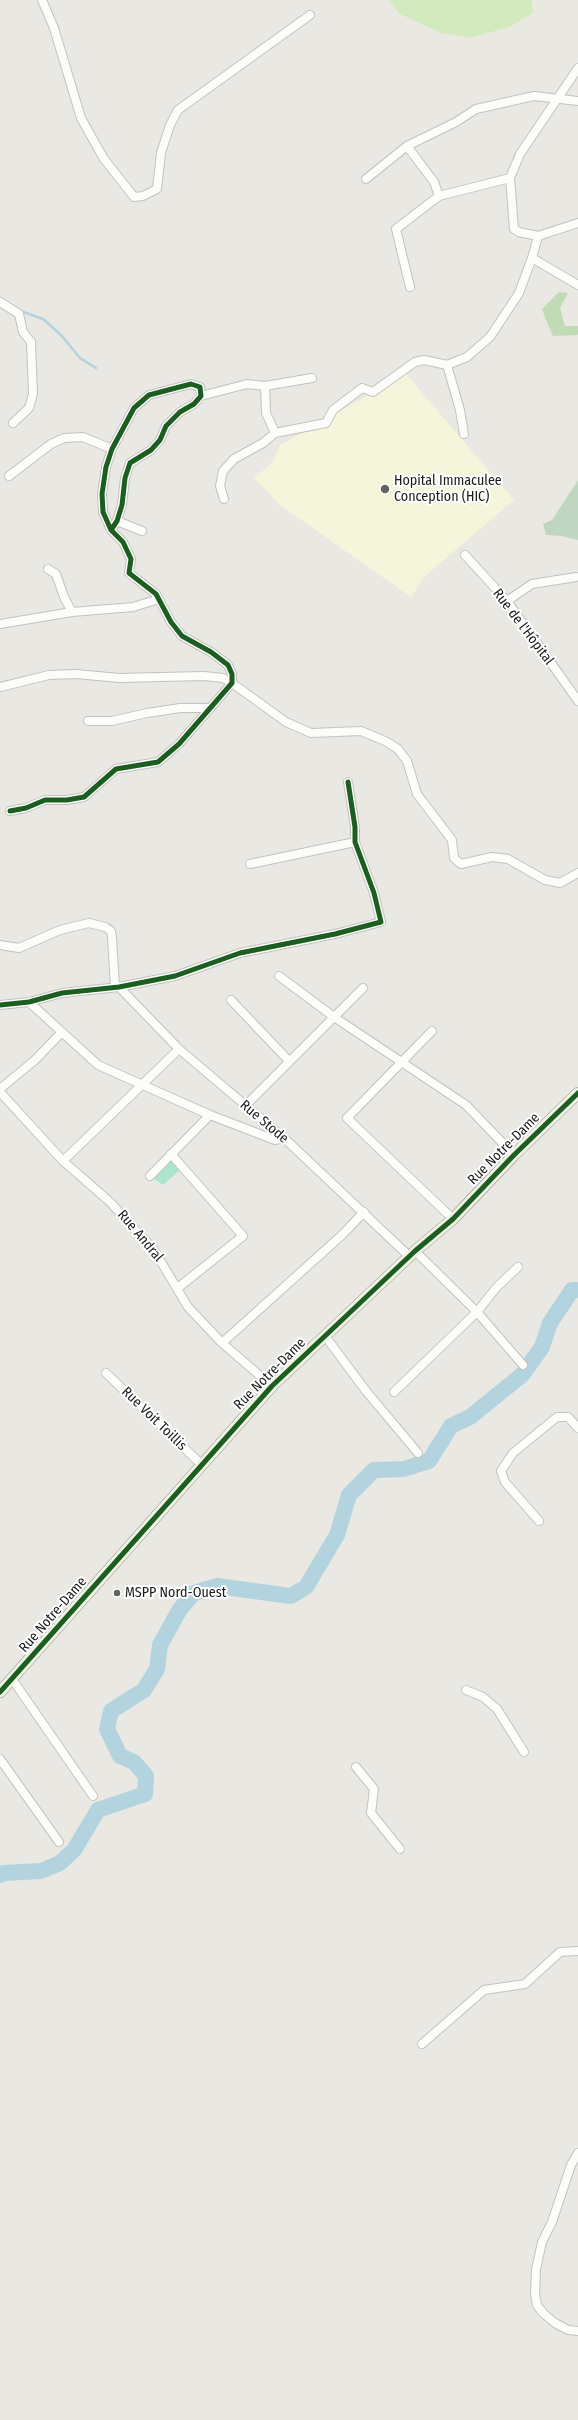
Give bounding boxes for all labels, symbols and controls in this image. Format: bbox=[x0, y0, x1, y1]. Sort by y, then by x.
place label: Hopital Immaculee Conception (HIC) bbox=[394, 473, 502, 506]
marker: Hopital Immaculee Conception (HIC) bbox=[379, 483, 391, 495]
street label: Rue de l'Hôpital bbox=[489, 586, 557, 668]
street label: Rue Stode bbox=[236, 1097, 292, 1147]
street label: Rue Notre-Dame bbox=[465, 1110, 543, 1188]
street label: Rue Andral bbox=[114, 1207, 166, 1265]
street label: Rue Notre-Dame bbox=[231, 1335, 309, 1413]
street label: Rue Voit Toillis bbox=[118, 1384, 190, 1454]
street label: Rue Notre-Dame bbox=[16, 1574, 90, 1656]
place label: MSPP Nord-Ouest bbox=[125, 1585, 226, 1601]
marker: MSPP Nord-Ouest bbox=[112, 1588, 122, 1598]

